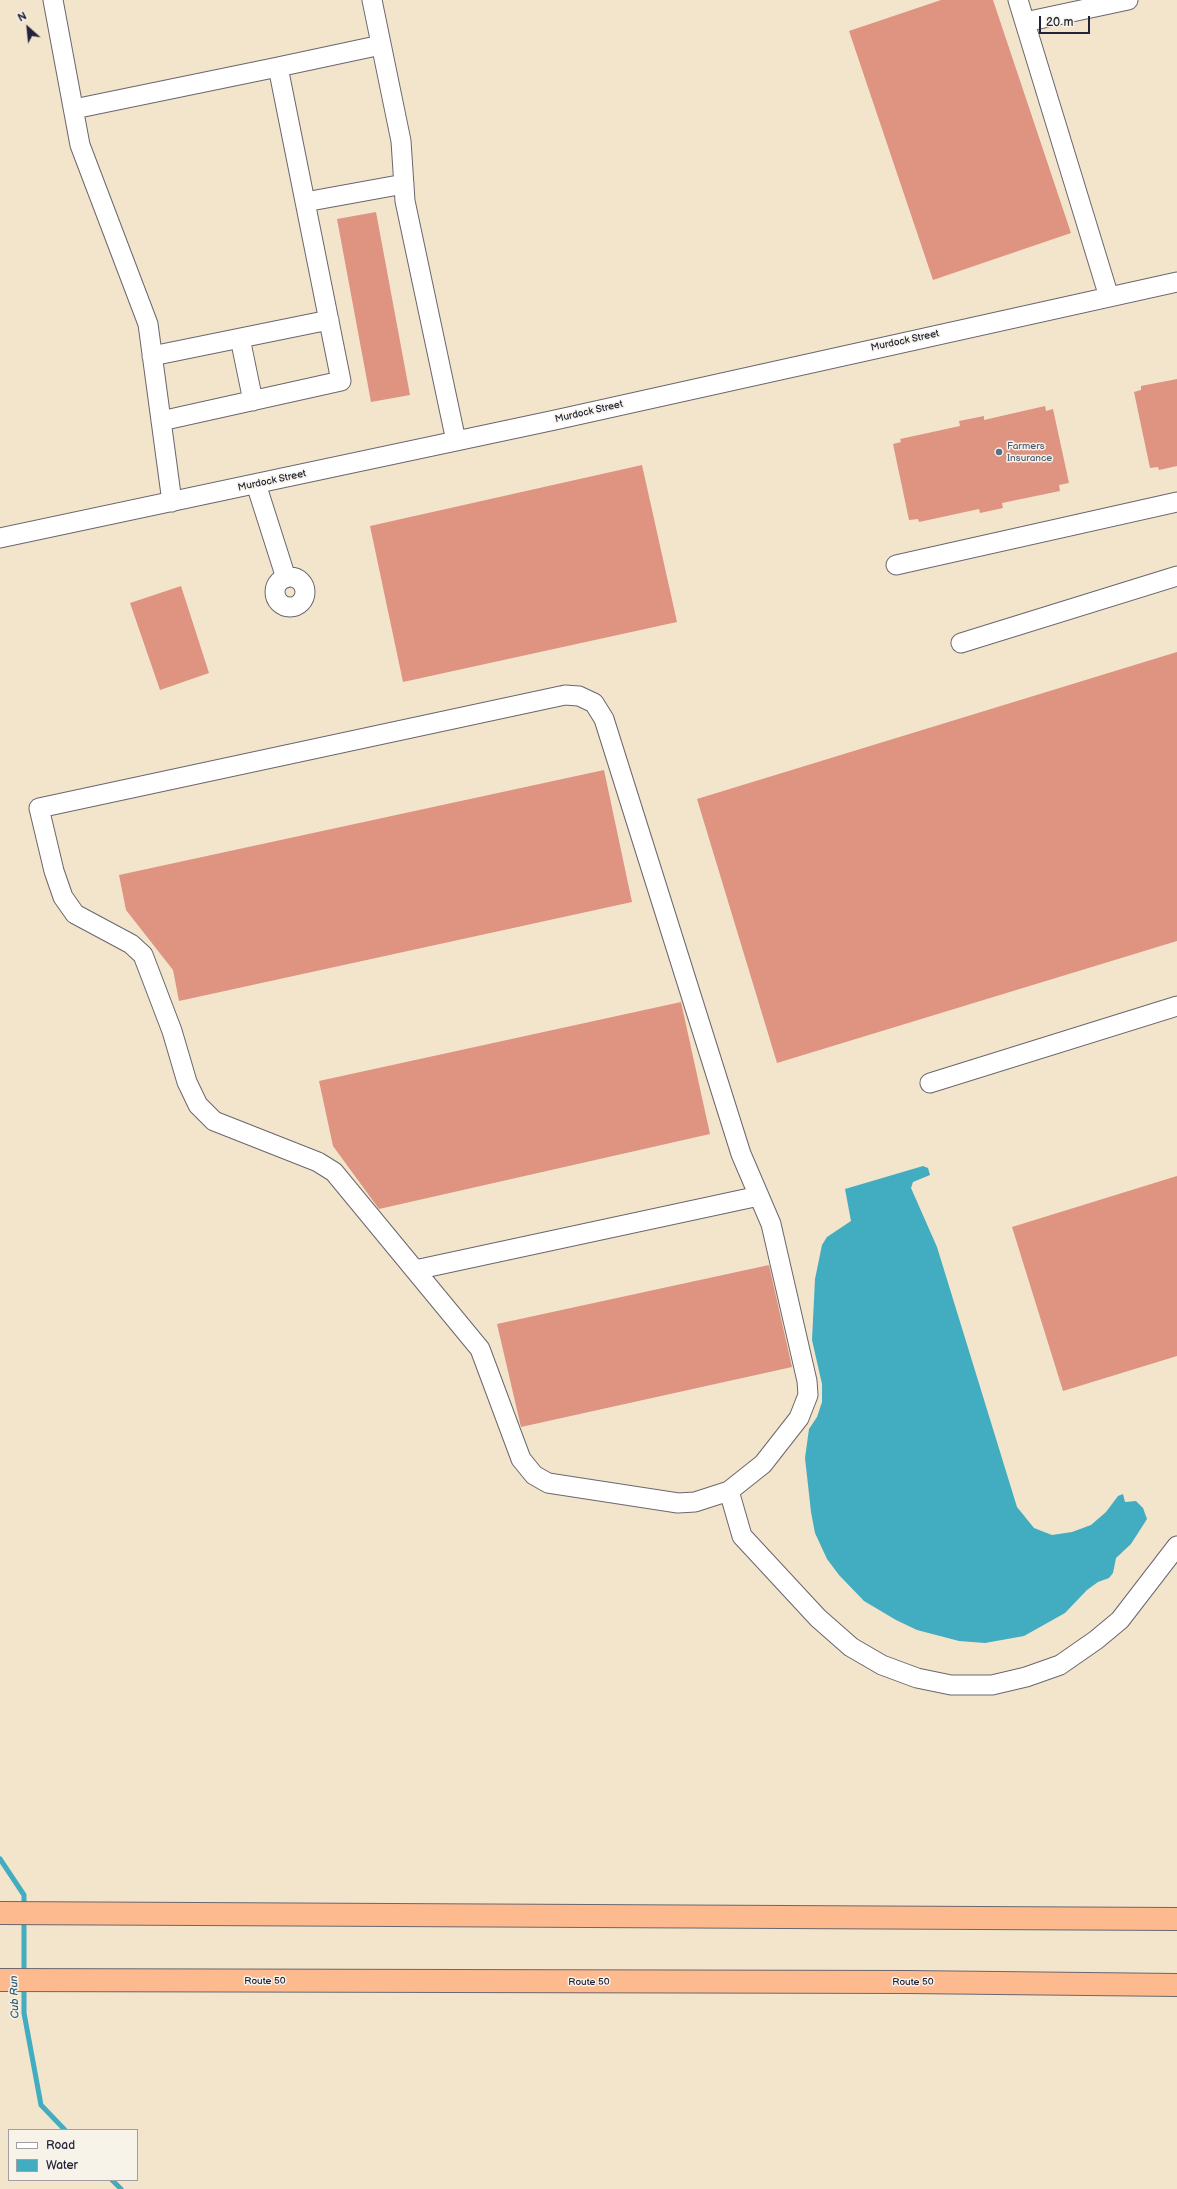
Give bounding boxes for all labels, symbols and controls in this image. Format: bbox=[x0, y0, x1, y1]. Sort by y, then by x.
north arrow bbox=[8, 8, 48, 48]
scale bar bbox=[1041, 8, 1092, 34]
text: N bbox=[16, 9, 29, 25]
text: 20 m bbox=[1046, 15, 1073, 30]
street label: Murdock Street bbox=[870, 328, 940, 354]
street label: Murdock Street bbox=[554, 398, 624, 426]
place label: Farmers Insurance bbox=[1007, 440, 1052, 464]
marker: Farmers Insurance bbox=[994, 447, 1004, 457]
street label: Murdock Street bbox=[237, 468, 307, 494]
water label: Cub Run bbox=[8, 1975, 22, 2019]
street label: Route 50 bbox=[244, 1975, 286, 1987]
street label: Route 50 bbox=[568, 1976, 610, 1988]
street label: Route 50 bbox=[892, 1976, 934, 1988]
legend bbox=[8, 2129, 138, 2181]
text: Road bbox=[46, 2138, 75, 2153]
text: Water bbox=[46, 2158, 78, 2173]

